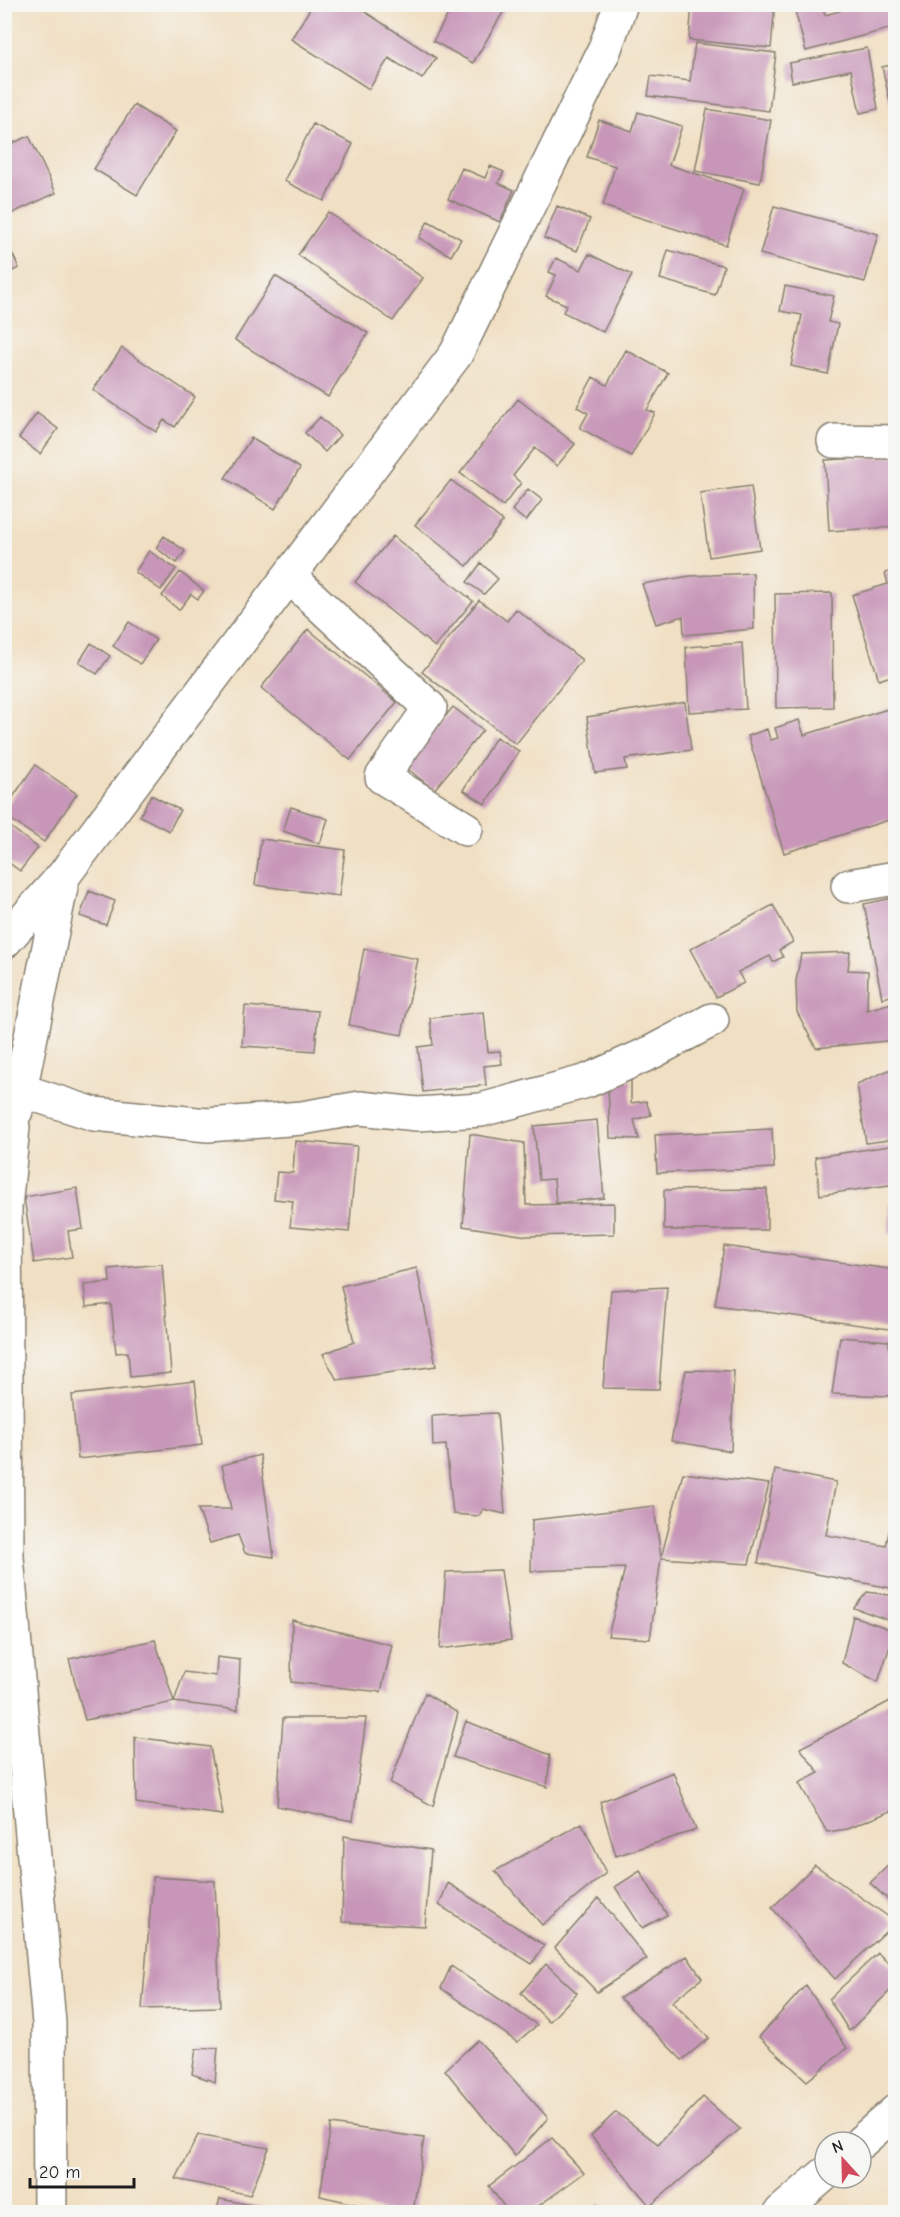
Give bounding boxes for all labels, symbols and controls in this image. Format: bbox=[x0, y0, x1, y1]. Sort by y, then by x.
north arrow bbox=[813, 2130, 873, 2190]
text: N bbox=[830, 2137, 846, 2157]
scale bar bbox=[30, 2151, 134, 2189]
text: 20 m bbox=[39, 2162, 80, 2183]

